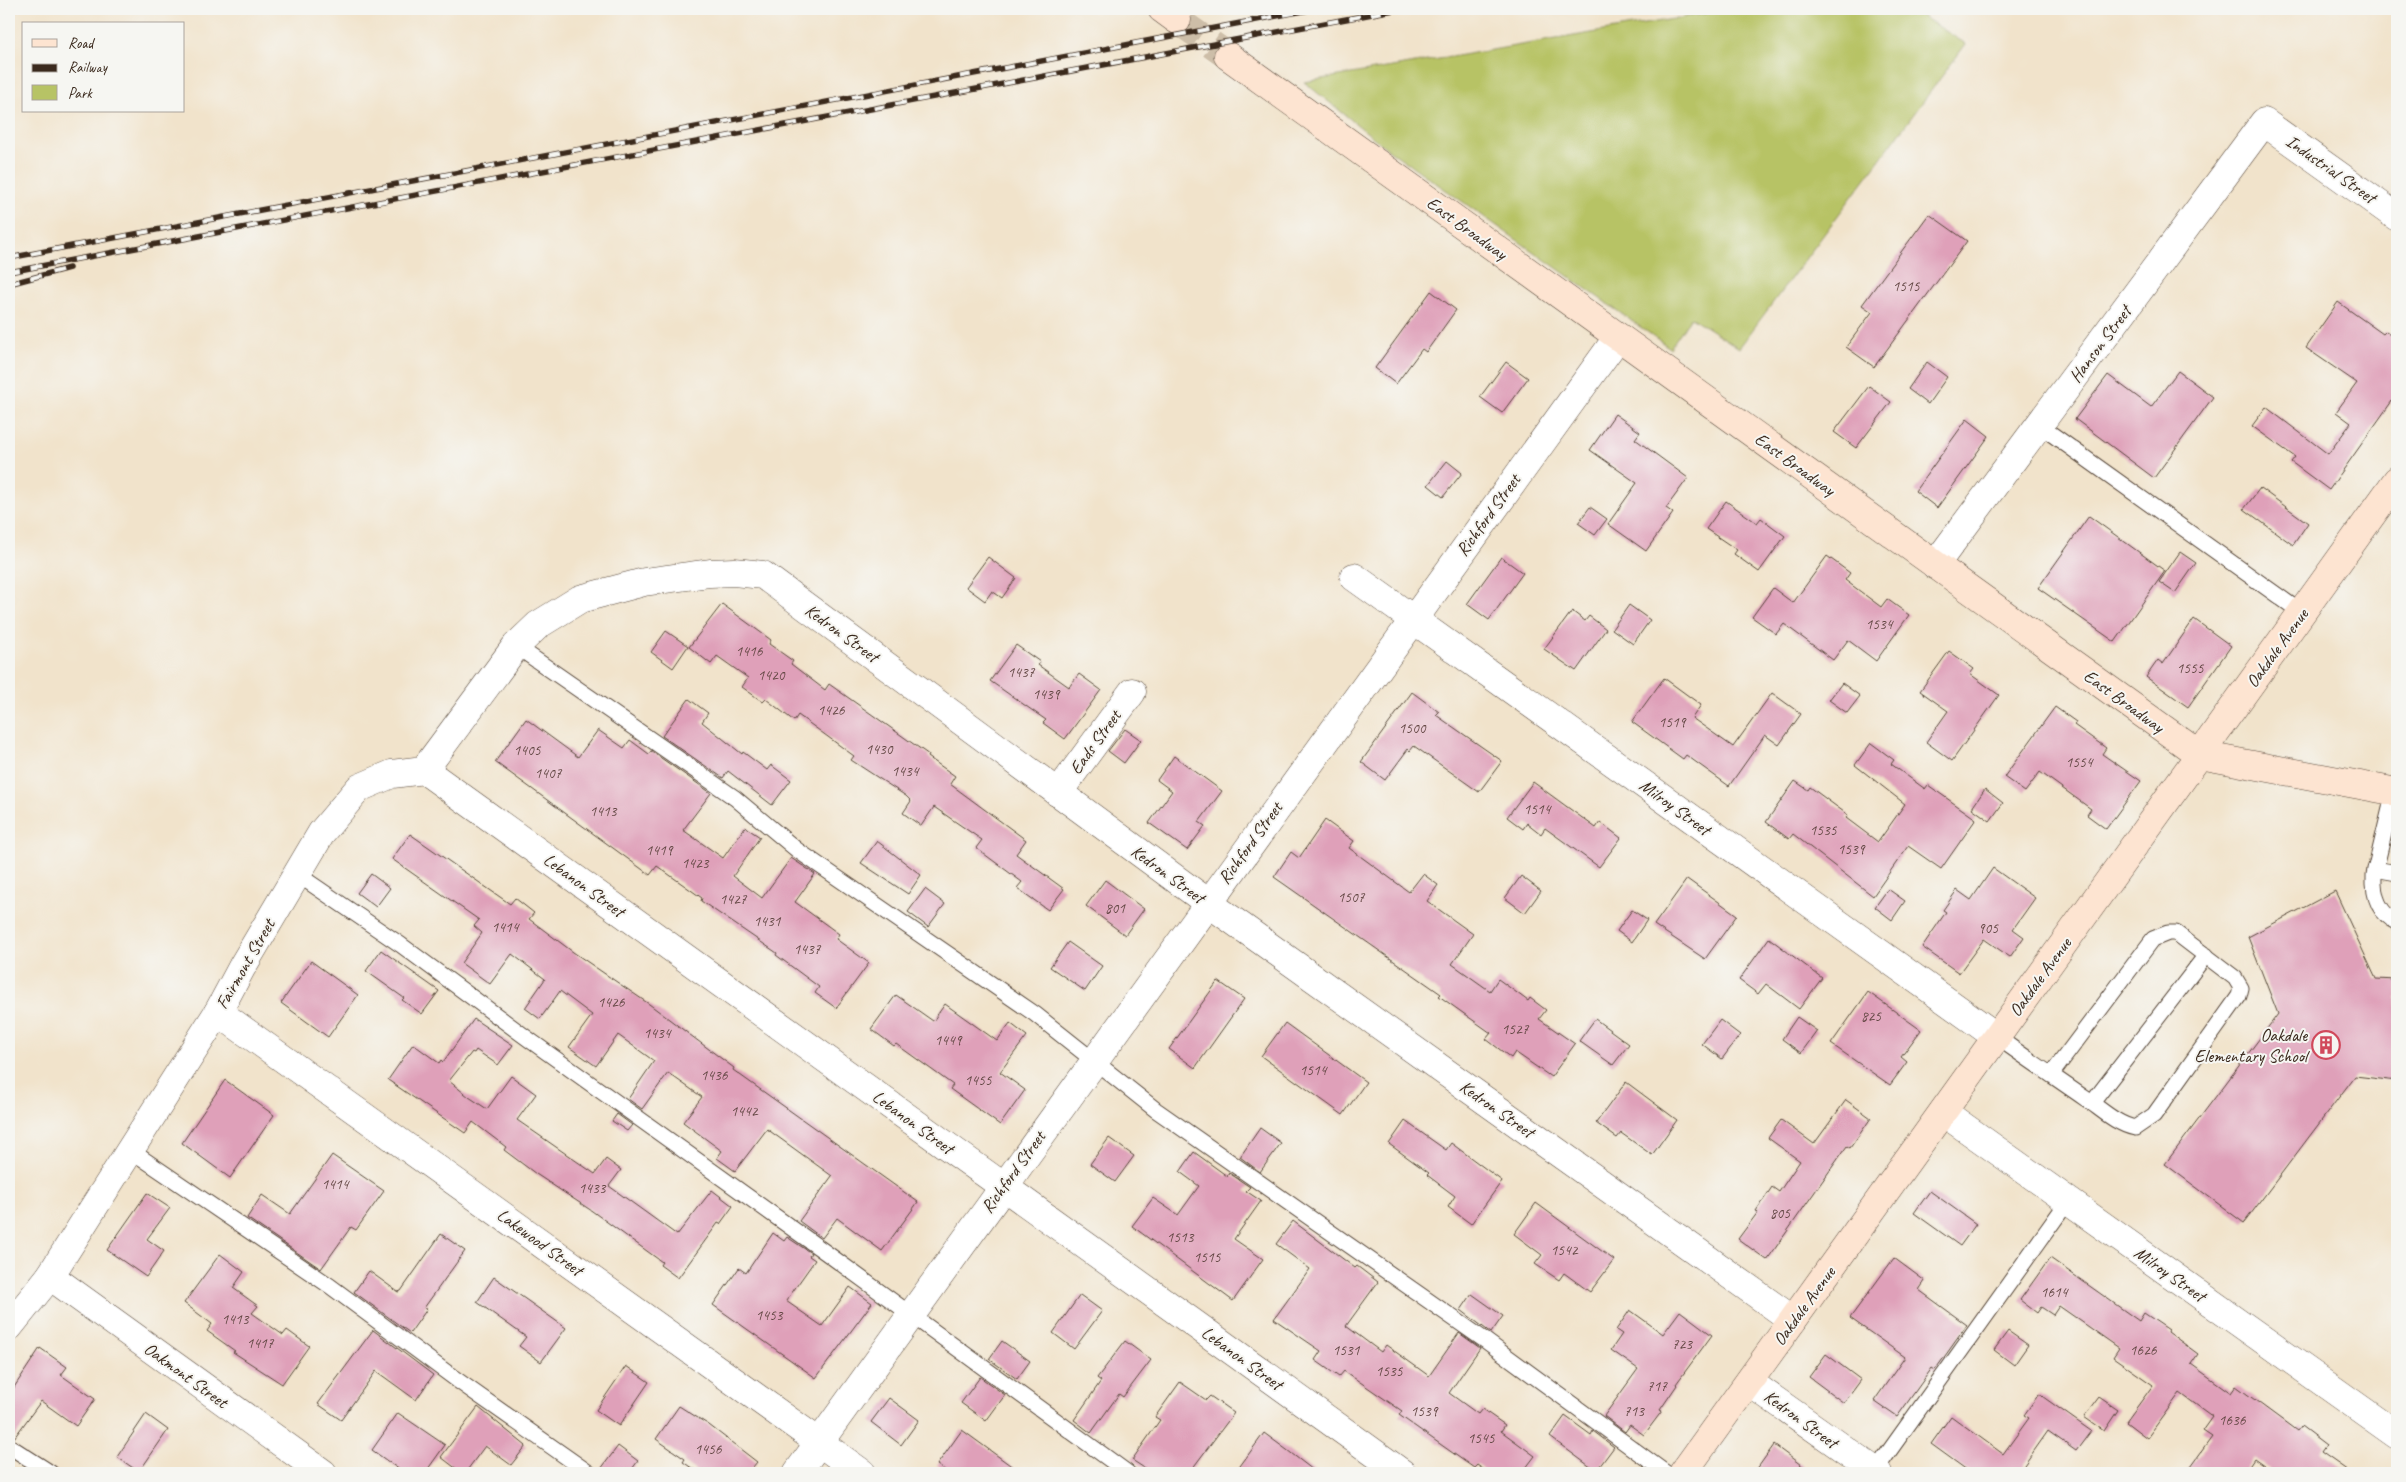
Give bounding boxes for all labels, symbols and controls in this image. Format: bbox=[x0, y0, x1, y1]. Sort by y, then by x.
legend bbox=[22, 22, 185, 112]
text: Road bbox=[68, 34, 95, 53]
text: Railway bbox=[68, 58, 109, 77]
text: Park bbox=[68, 84, 93, 103]
street label: Industrial Street bbox=[2282, 130, 2383, 210]
street label: East Broadway bbox=[1423, 192, 1513, 266]
house number: 1515 bbox=[1892, 277, 1921, 296]
street label: Hanson Street bbox=[2064, 299, 2138, 387]
street label: East Broadway bbox=[1751, 428, 1841, 502]
street label: Richford Street bbox=[1451, 468, 1526, 560]
street label: Kedron Street bbox=[801, 599, 886, 669]
street label: Oakdale Avenue bbox=[2241, 603, 2314, 692]
house number: 1534 bbox=[1865, 615, 1894, 634]
house number: 1416 bbox=[735, 642, 764, 661]
house number: 1555 bbox=[2176, 659, 2205, 678]
house number: 1437 bbox=[1007, 663, 1036, 682]
street label: East Broadway bbox=[2080, 665, 2170, 739]
house number: 1420 bbox=[757, 666, 786, 685]
house number: 1439 bbox=[1032, 685, 1061, 704]
house number: 1426 bbox=[817, 701, 846, 720]
street label: Eads Street bbox=[1064, 704, 1127, 778]
house number: 1519 bbox=[1658, 713, 1687, 732]
house number: 1500 bbox=[1398, 719, 1427, 738]
house number: 1430 bbox=[865, 740, 894, 759]
house number: 1405 bbox=[513, 741, 542, 760]
house number: 1554 bbox=[2065, 753, 2094, 772]
house number: 1434 bbox=[891, 762, 920, 781]
house number: 1407 bbox=[534, 764, 563, 783]
street label: Milroy Street bbox=[1635, 774, 1717, 842]
street label: Richford Street bbox=[1213, 796, 1288, 888]
house number: 1514 bbox=[1523, 800, 1552, 819]
house number: 1413 bbox=[589, 802, 618, 821]
house number: 1535 bbox=[1809, 821, 1838, 840]
street label: Kedron Street bbox=[1127, 840, 1212, 910]
house number: 1539 bbox=[1837, 840, 1866, 859]
house number: 1419 bbox=[645, 841, 674, 860]
street label: Lebanon Street bbox=[539, 848, 631, 924]
house number: 1423 bbox=[681, 854, 710, 873]
house number: 1507 bbox=[1337, 888, 1366, 907]
house number: 1427 bbox=[719, 890, 748, 909]
house number: 801 bbox=[1105, 899, 1126, 918]
house number: 1431 bbox=[753, 912, 782, 931]
street label: Fairmont Street bbox=[210, 913, 281, 1013]
house number: 1414 bbox=[491, 918, 520, 937]
house number: 905 bbox=[1978, 919, 1999, 938]
street label: Oakdale Avenue bbox=[2004, 932, 2077, 1021]
house number: 1437 bbox=[793, 940, 822, 959]
house number: 1426 bbox=[597, 993, 626, 1012]
house number: 825 bbox=[1861, 1007, 1882, 1026]
house number: 1527 bbox=[1501, 1020, 1530, 1039]
house number: 1434 bbox=[643, 1024, 672, 1043]
place label: Oakdale Elementary School bbox=[2195, 1024, 2310, 1067]
building icon: Oakdale Elementary School bbox=[2311, 1030, 2341, 1060]
house number: 1449 bbox=[934, 1031, 963, 1050]
house number: 1514 bbox=[1299, 1061, 1328, 1080]
house number: 1436 bbox=[700, 1066, 729, 1085]
house number: 1455 bbox=[964, 1071, 993, 1090]
street label: Kedron Street bbox=[1456, 1075, 1541, 1144]
street label: Lebanon Street bbox=[868, 1085, 960, 1161]
house number: 1442 bbox=[730, 1102, 759, 1121]
street label: Richford Street bbox=[976, 1125, 1051, 1217]
house number: 1414 bbox=[321, 1175, 350, 1194]
house number: 1433 bbox=[578, 1179, 607, 1198]
street label: Lakewood Street bbox=[493, 1204, 590, 1282]
house number: 805 bbox=[1770, 1204, 1791, 1223]
house number: 1513 bbox=[1166, 1228, 1195, 1247]
house number: 1542 bbox=[1550, 1241, 1579, 1260]
street label: Milroy Street bbox=[2130, 1241, 2212, 1308]
house number: 1515 bbox=[1193, 1248, 1222, 1267]
street label: Oakdale Avenue bbox=[1768, 1261, 1841, 1350]
house number: 1614 bbox=[2040, 1283, 2069, 1302]
house number: 1453 bbox=[755, 1306, 784, 1325]
house number: 1413 bbox=[221, 1310, 250, 1329]
street label: Lebanon Street bbox=[1197, 1321, 1289, 1397]
house number: 1417 bbox=[246, 1334, 275, 1353]
house number: 723 bbox=[1672, 1335, 1693, 1354]
street label: Oakmont Street bbox=[140, 1337, 234, 1414]
house number: 1531 bbox=[1332, 1341, 1361, 1360]
house number: 1626 bbox=[2129, 1341, 2158, 1360]
house number: 1535 bbox=[1375, 1362, 1404, 1381]
house number: 717 bbox=[1647, 1377, 1668, 1396]
street label: Kedron Street bbox=[1760, 1385, 1845, 1455]
house number: 1539 bbox=[1410, 1402, 1439, 1421]
house number: 713 bbox=[1624, 1402, 1645, 1421]
house number: 1636 bbox=[2218, 1411, 2247, 1430]
house number: 1545 bbox=[1467, 1429, 1496, 1448]
house number: 1456 bbox=[694, 1440, 723, 1459]

